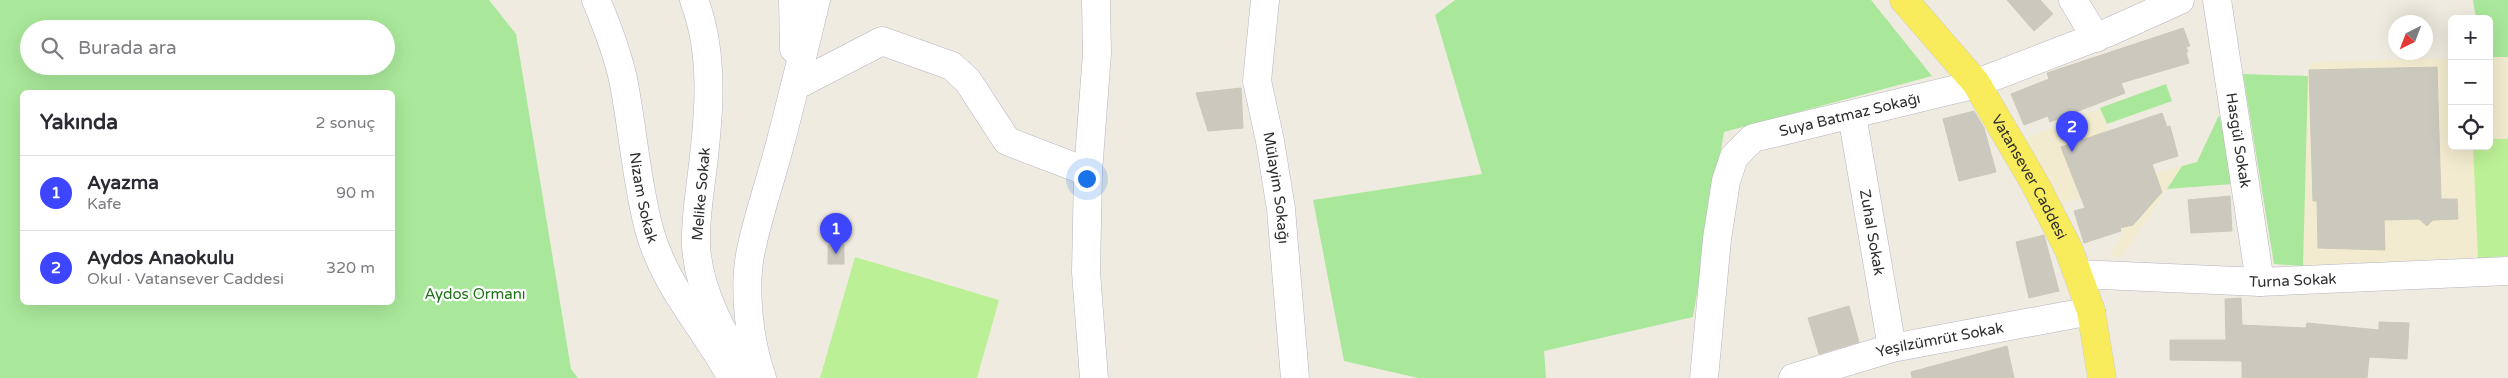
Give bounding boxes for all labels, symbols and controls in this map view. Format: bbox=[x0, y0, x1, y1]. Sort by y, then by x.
north arrow bbox=[2388, 15, 2433, 60]
map controls bbox=[2448, 15, 2493, 150]
button: + bbox=[2448, 15, 2493, 60]
search box bbox=[20, 20, 395, 75]
icon: search bbox=[38, 34, 66, 62]
text: Burada ara bbox=[78, 37, 177, 59]
button: − bbox=[2448, 60, 2493, 105]
street label: Suya Batmaz Sokağı bbox=[1777, 89, 1922, 140]
street label: Hasgül Sokak bbox=[2222, 91, 2255, 189]
button: locate bbox=[2448, 105, 2493, 150]
text: Yakında bbox=[40, 110, 118, 135]
street label: Vatansever Caddesi bbox=[1987, 111, 2071, 243]
pin: 2 bbox=[2056, 111, 2088, 152]
text: 2 sonuç bbox=[315, 113, 375, 133]
street label: Mülayim Sokağı bbox=[1259, 130, 1293, 244]
street label: Melike Sokak bbox=[688, 147, 714, 241]
street label: Nizam Sokak bbox=[626, 151, 662, 246]
your location bbox=[1074, 166, 1100, 192]
text: Ayazma bbox=[87, 172, 159, 194]
text: 1 bbox=[51, 183, 61, 203]
text: 90 m bbox=[336, 183, 375, 203]
street label: Zuhal Sokak bbox=[1856, 188, 1888, 277]
text: Kafe bbox=[87, 194, 121, 214]
pin: 1 bbox=[820, 213, 852, 254]
text: Aydos Anaokulu bbox=[87, 247, 234, 269]
text: 2 bbox=[51, 258, 61, 278]
text: 320 m bbox=[326, 258, 375, 278]
text: Okul · Vatansever Caddesi bbox=[87, 269, 284, 289]
street label: Turna Sokak bbox=[2249, 270, 2337, 291]
park label: Aydos Ormanı bbox=[424, 285, 526, 303]
street label: Yeşilzümrüt Sokak bbox=[1874, 318, 2005, 361]

